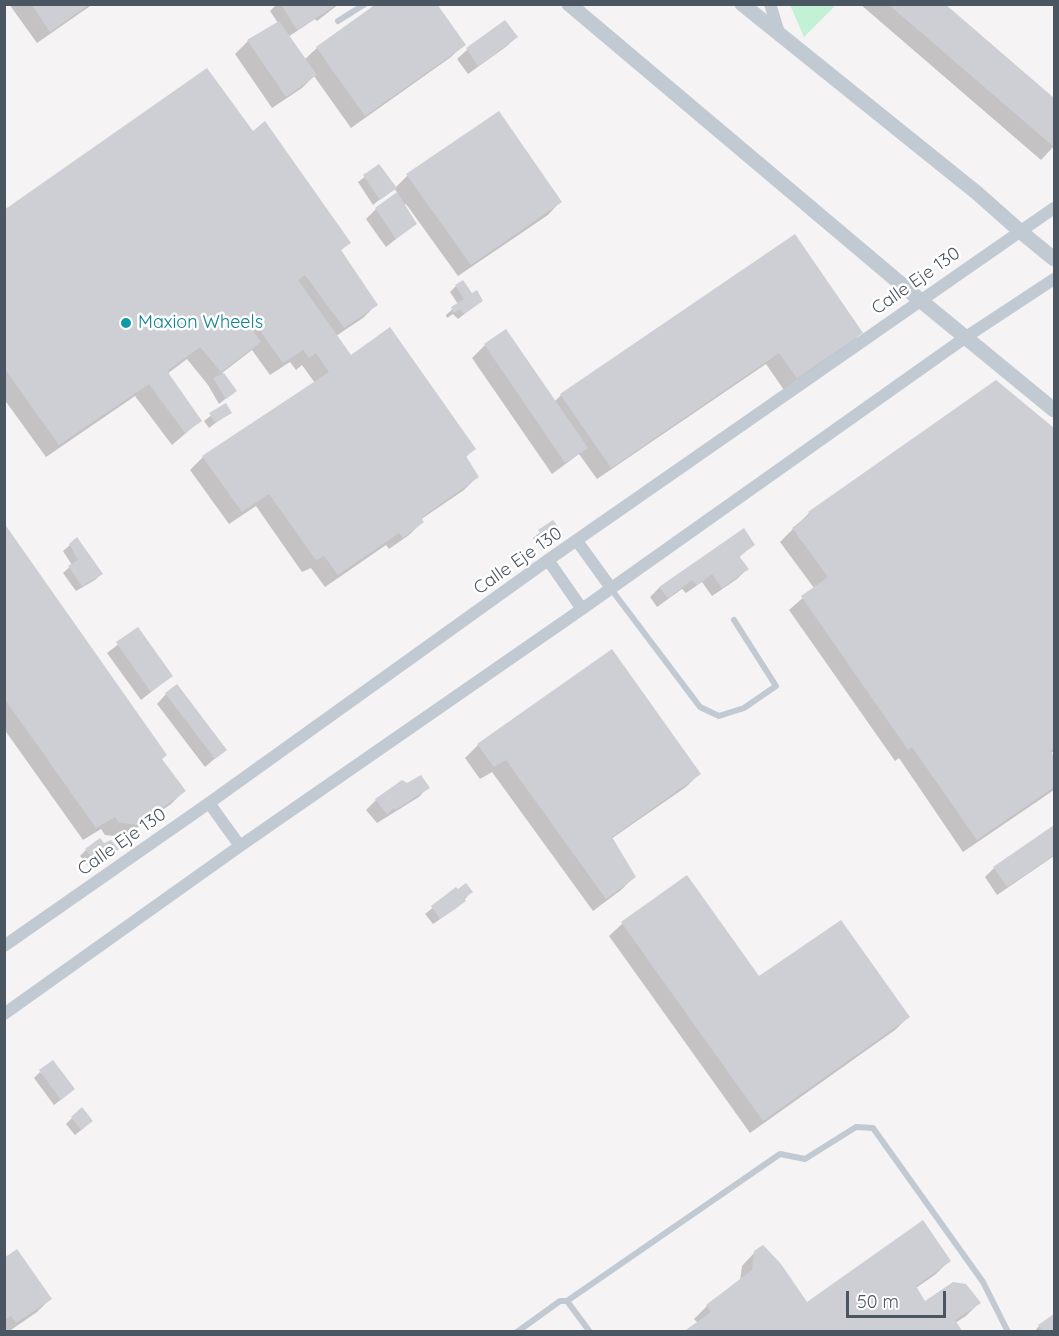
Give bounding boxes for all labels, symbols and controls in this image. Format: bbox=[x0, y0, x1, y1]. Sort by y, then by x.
street label: Calle Eje 130 bbox=[868, 243, 964, 319]
place label: Maxion Wheels bbox=[138, 312, 263, 334]
marker: Maxion Wheels bbox=[119, 316, 133, 330]
street label: Calle Eje 130 bbox=[470, 523, 566, 599]
street label: Calle Eje 130 bbox=[74, 804, 170, 880]
scale bar bbox=[849, 1279, 950, 1317]
text: 50 m bbox=[857, 1290, 899, 1313]

